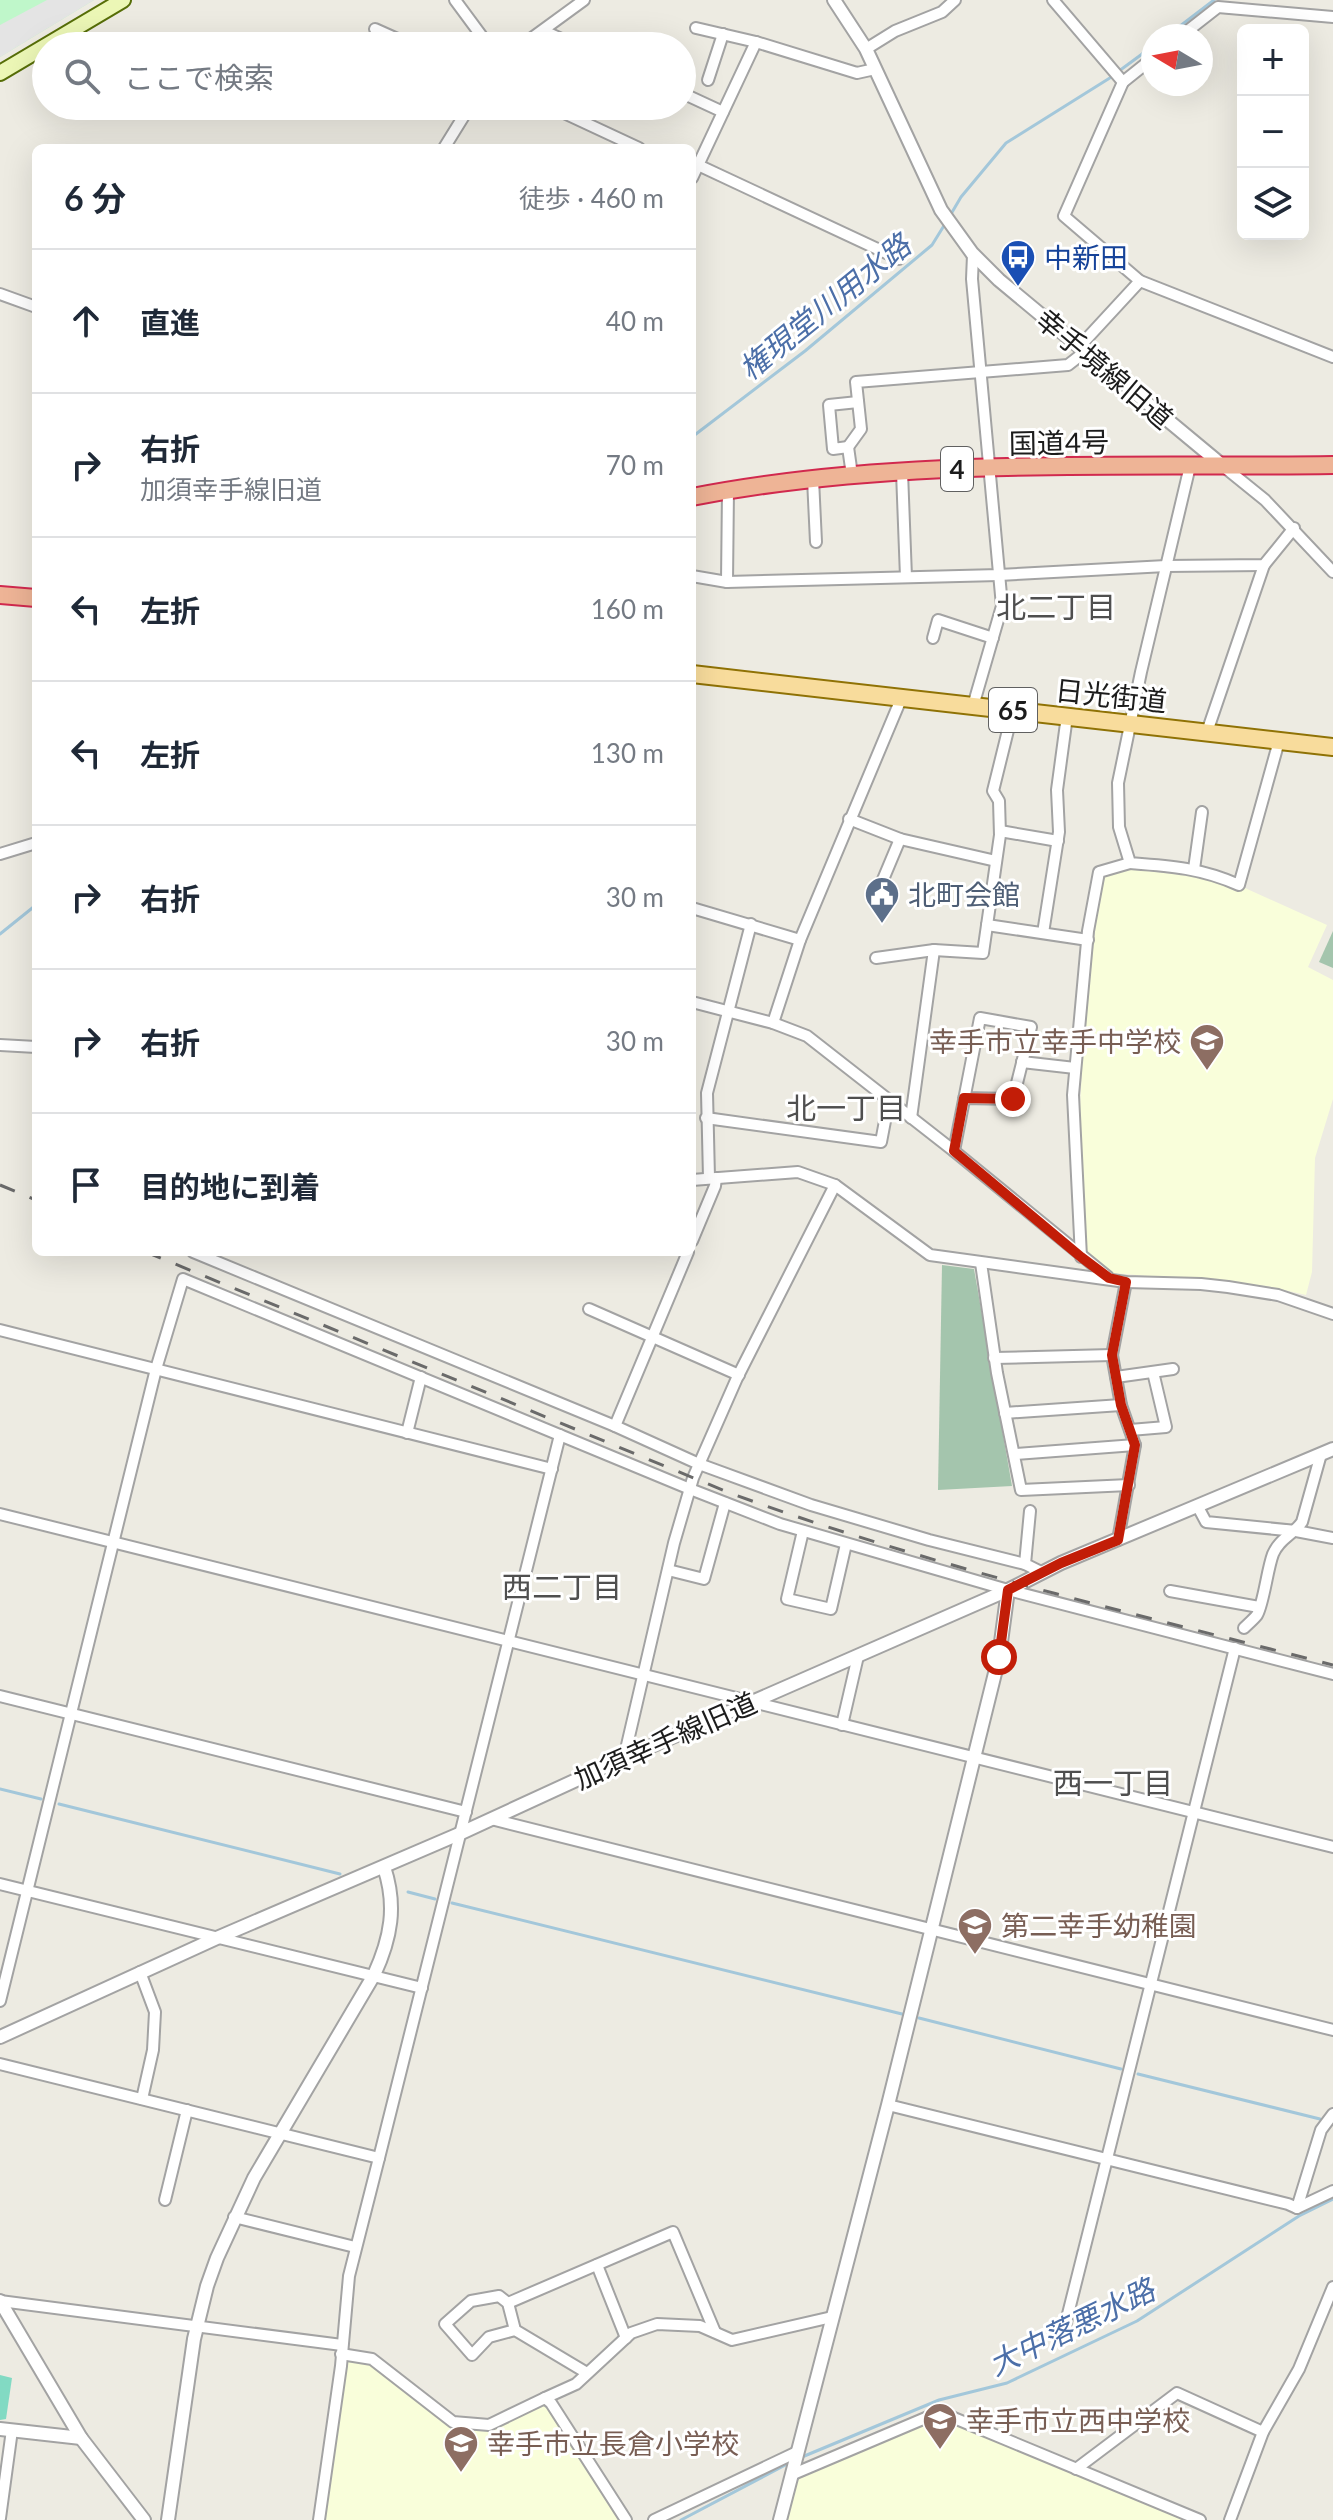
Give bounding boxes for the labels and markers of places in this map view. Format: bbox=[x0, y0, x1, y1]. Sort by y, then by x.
bus stop icon: 中新田 bbox=[999, 238, 1037, 288]
place label: 中新田 bbox=[1044, 240, 1128, 274]
public building icon: 北町会館 bbox=[863, 875, 901, 925]
place label: 北町会館 bbox=[908, 877, 1020, 911]
school or university icon: 幸手市立幸手中学校 bbox=[1188, 1022, 1226, 1072]
place label: 幸手市立幸手中学校 bbox=[929, 1024, 1181, 1058]
school or university icon: 第二幸手幼稚園 bbox=[956, 1906, 994, 1956]
place label: 第二幸手幼稚園 bbox=[1001, 1908, 1197, 1942]
school or university icon: 幸手市立西中学校 bbox=[921, 2401, 959, 2451]
place label: 幸手市立西中学校 bbox=[966, 2403, 1190, 2437]
school or university icon: 幸手市立長倉小学校 bbox=[442, 2424, 480, 2474]
place label: 幸手市立長倉小学校 bbox=[487, 2426, 739, 2460]

